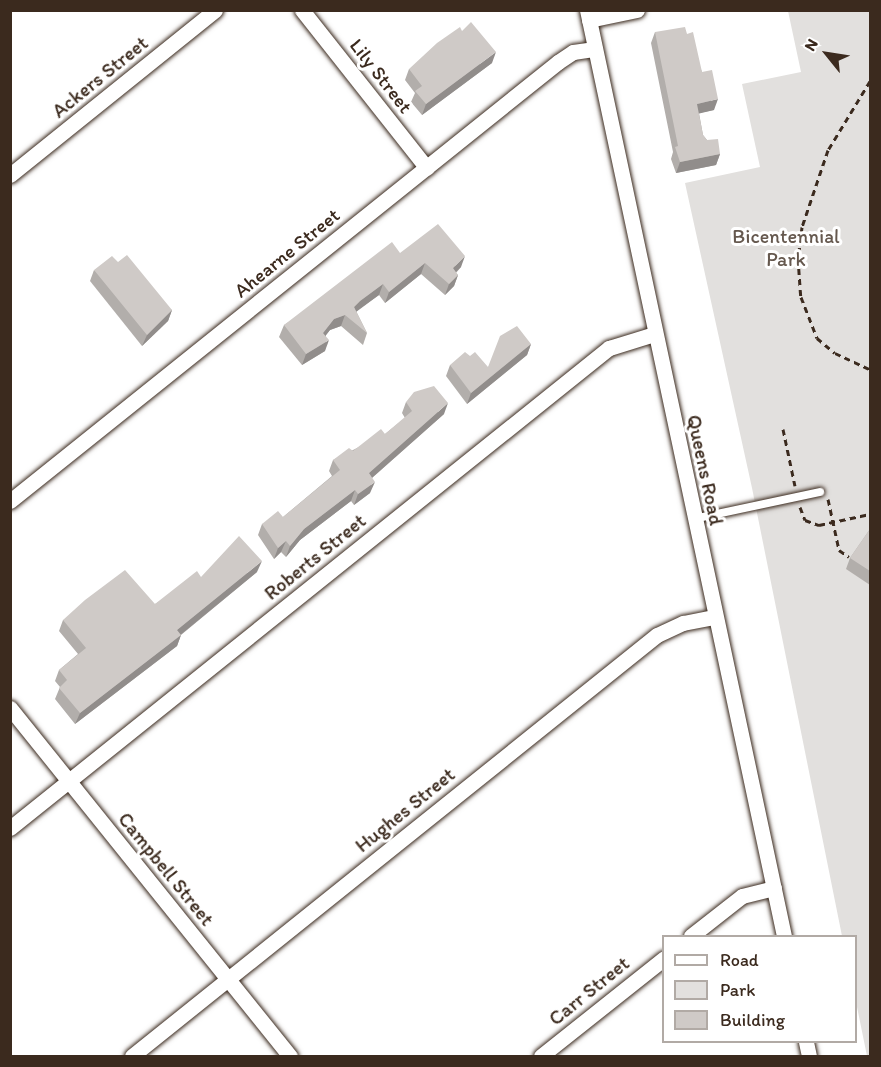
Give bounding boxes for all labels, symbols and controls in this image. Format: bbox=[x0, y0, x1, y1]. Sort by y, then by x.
north arrow bbox=[797, 24, 857, 84]
street label: Ackers Street bbox=[47, 31, 153, 123]
street label: Lily Street bbox=[345, 34, 417, 118]
text: N bbox=[800, 35, 822, 54]
street label: Ahearne Street bbox=[229, 203, 345, 303]
park label: Bicentennial Park bbox=[732, 224, 840, 271]
street label: Queens Road bbox=[682, 412, 728, 528]
street label: Roberts Street bbox=[259, 509, 371, 605]
street label: Hughes Street bbox=[350, 763, 460, 857]
street label: Campbell Street bbox=[113, 808, 219, 930]
legend bbox=[662, 935, 857, 1043]
text: Road bbox=[720, 949, 759, 971]
street label: Carr Street bbox=[544, 951, 634, 1031]
text: Park bbox=[720, 979, 755, 1001]
text: Building bbox=[720, 1009, 785, 1031]

